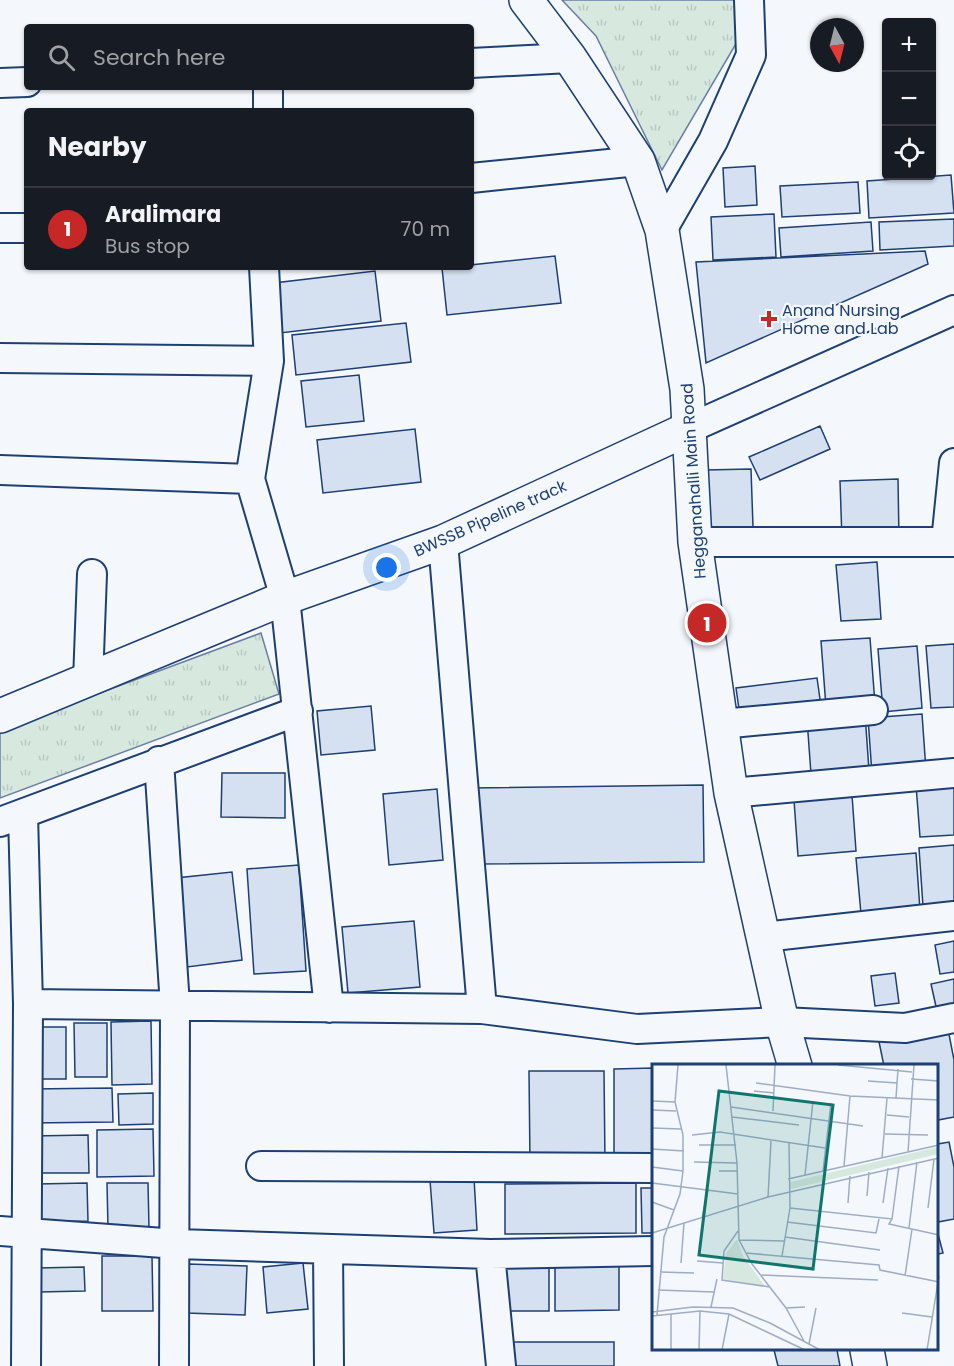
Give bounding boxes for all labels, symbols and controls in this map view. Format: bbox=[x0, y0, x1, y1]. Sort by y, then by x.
north arrow bbox=[810, 18, 864, 72]
map controls bbox=[882, 18, 936, 180]
button: + bbox=[882, 18, 936, 72]
search box bbox=[24, 24, 474, 90]
icon: search bbox=[45, 41, 78, 74]
text: Search here bbox=[93, 42, 226, 73]
button: − bbox=[882, 72, 936, 126]
button: locate bbox=[882, 126, 936, 180]
text: Nearby bbox=[48, 129, 146, 165]
text: Aralimara bbox=[105, 199, 221, 230]
text: 1 bbox=[64, 215, 71, 243]
text: 70 m bbox=[401, 215, 450, 243]
text: Bus stop bbox=[105, 232, 190, 260]
place label: Anand Nursing Home and Lab bbox=[782, 299, 900, 340]
marker: Anand Nursing Home and Lab bbox=[760, 310, 778, 328]
street label: Hegganahalli Main Road bbox=[675, 382, 712, 580]
street label: BWSSB Pipeline track bbox=[410, 474, 571, 563]
your location bbox=[372, 553, 401, 582]
pin: 1 bbox=[688, 600, 726, 646]
inset map bbox=[652, 1064, 939, 1351]

